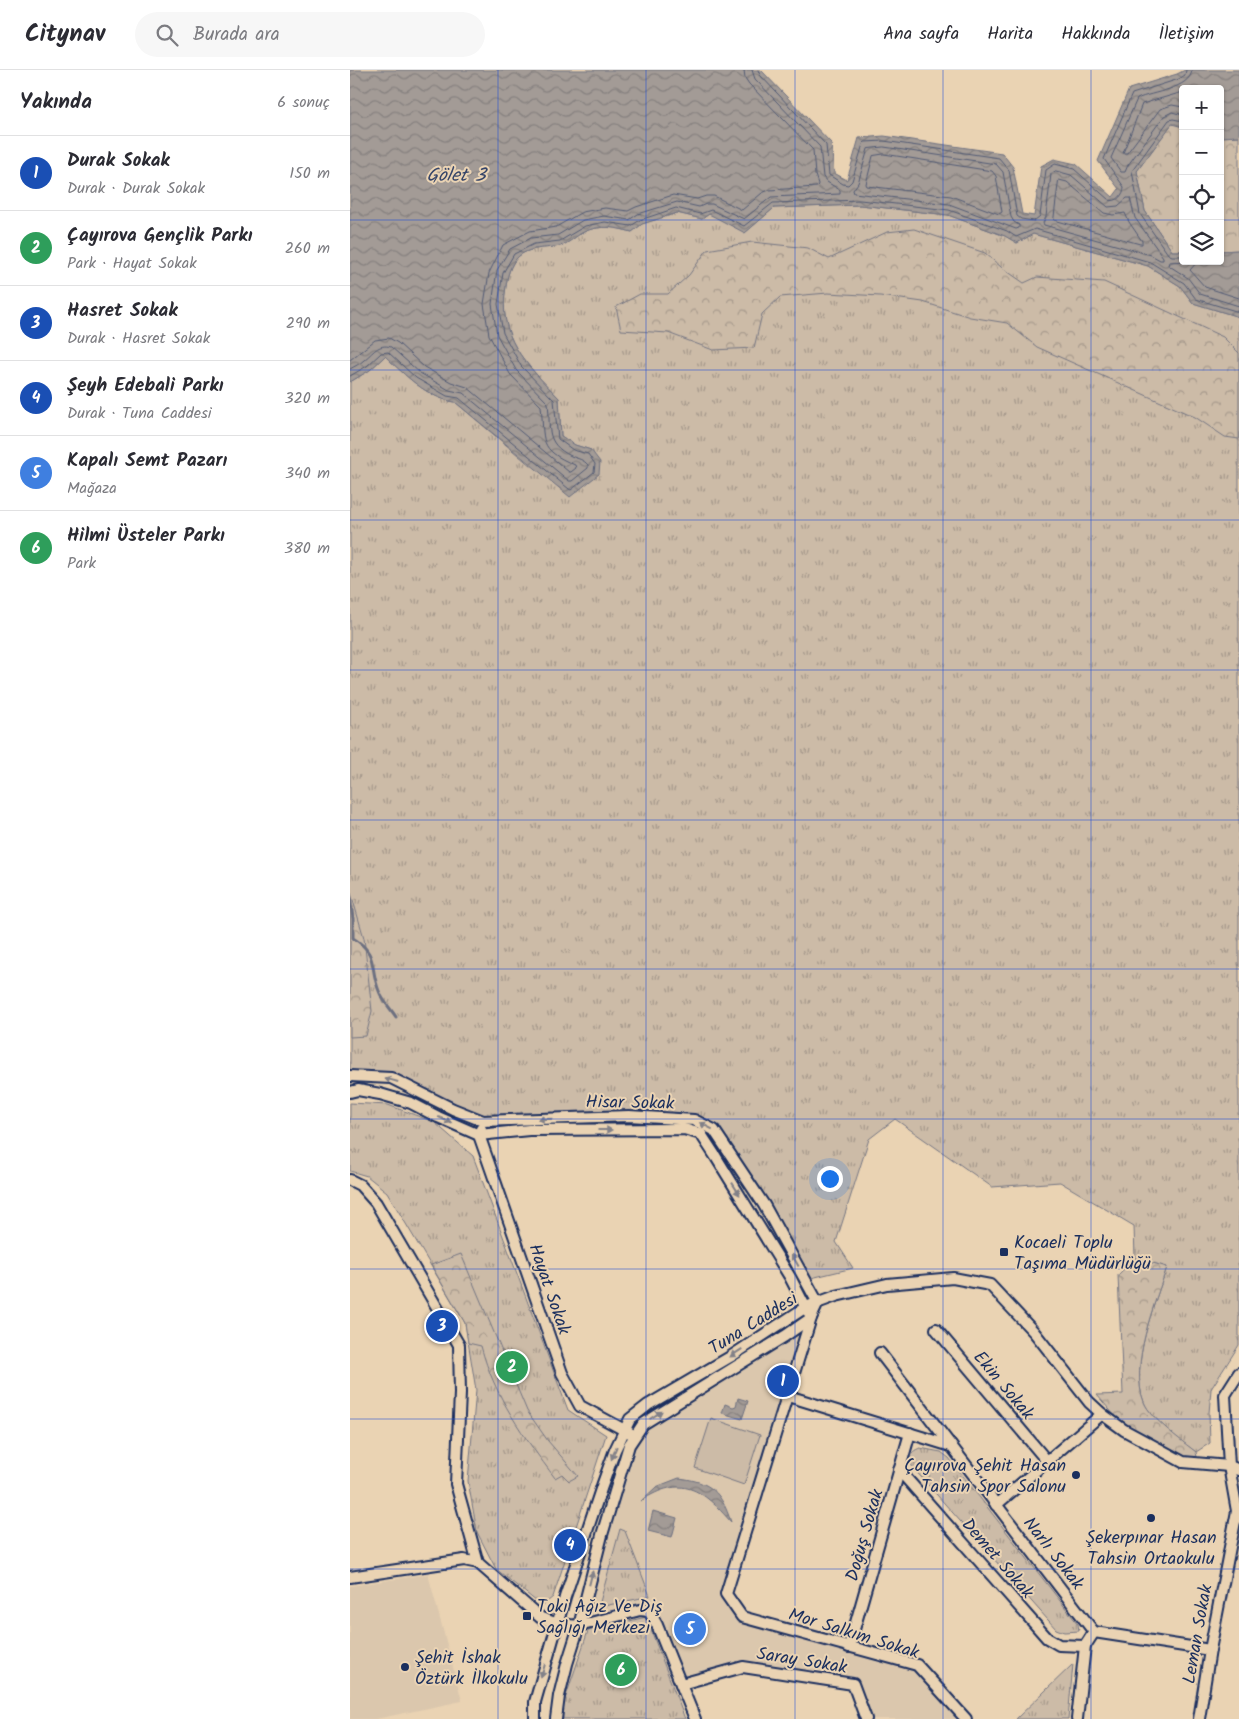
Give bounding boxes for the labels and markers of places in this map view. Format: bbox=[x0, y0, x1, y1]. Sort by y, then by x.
place label: Kocaeli Toplu Taşıma Müdürlüğü bbox=[1014, 1229, 1151, 1279]
marker: Kocaeli Toplu Taşıma Müdürlüğü bbox=[998, 1246, 1010, 1258]
pin: 3 bbox=[426, 1307, 458, 1345]
pin: 2 bbox=[496, 1348, 528, 1386]
pin: 1 bbox=[767, 1362, 799, 1400]
place label: Çayırova Şehit Hasan Tahsin Spor Salonu bbox=[904, 1452, 1066, 1502]
marker: Çayırova Şehit Hasan Tahsin Spor Salonu bbox=[1070, 1469, 1082, 1481]
marker: Şekerpınar Hasan Tahsin Ortaokulu bbox=[1145, 1512, 1157, 1524]
place label: Şekerpınar Hasan Tahsin Ortaokulu bbox=[1085, 1524, 1217, 1574]
pin: 4 bbox=[554, 1526, 586, 1564]
place label: Toki Ağız Ve Diş Sağlığı Merkezi bbox=[537, 1593, 663, 1643]
marker: Toki Ağız Ve Diş Sağlığı Merkezi bbox=[521, 1610, 533, 1622]
pin: 5 bbox=[674, 1610, 706, 1648]
place label: Şehit İshak Öztürk İlkokulu bbox=[415, 1644, 528, 1694]
pin: 6 bbox=[605, 1651, 637, 1689]
marker: Şehit İshak Öztürk İlkokulu bbox=[399, 1661, 411, 1673]

